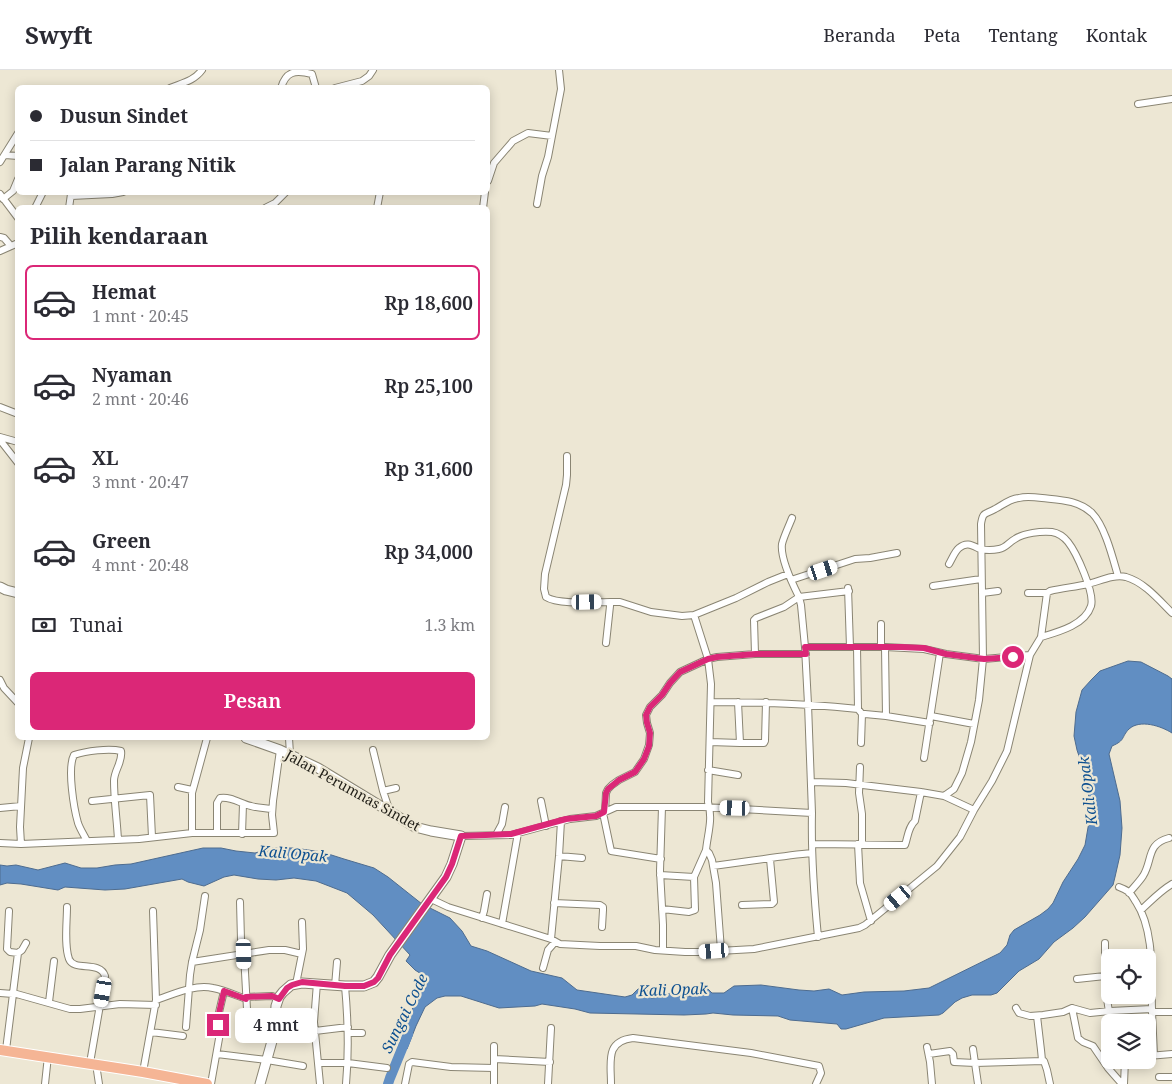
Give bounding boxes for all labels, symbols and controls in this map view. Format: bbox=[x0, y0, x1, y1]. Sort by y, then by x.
text: Swyft bbox=[25, 18, 93, 51]
text: Beranda bbox=[823, 23, 896, 47]
text: Peta bbox=[924, 23, 961, 47]
text: Tentang bbox=[989, 23, 1058, 47]
text: Kontak bbox=[1086, 23, 1147, 47]
text: Dusun Sindet bbox=[60, 103, 188, 129]
text: Jalan Parang Nitik bbox=[60, 152, 236, 178]
text: Pilih kendaraan bbox=[30, 220, 208, 250]
text: Hemat bbox=[92, 279, 156, 305]
icon: car bbox=[32, 280, 77, 325]
text: Rp 18,600 bbox=[384, 290, 473, 316]
text: 1 mnt · 20:45 bbox=[92, 305, 189, 327]
text: Nyaman bbox=[92, 362, 172, 388]
icon: car bbox=[32, 363, 77, 408]
text: Rp 25,100 bbox=[384, 373, 473, 399]
text: 2 mnt · 20:46 bbox=[92, 388, 189, 410]
text: XL bbox=[92, 445, 118, 471]
icon: car bbox=[32, 446, 77, 491]
text: Rp 31,600 bbox=[384, 456, 473, 482]
text: 3 mnt · 20:47 bbox=[92, 471, 189, 493]
text: Green bbox=[92, 528, 151, 554]
icon: car bbox=[32, 529, 77, 574]
text: Rp 34,000 bbox=[384, 539, 473, 565]
text: 4 mnt · 20:48 bbox=[92, 554, 189, 576]
car bbox=[806, 558, 839, 582]
car bbox=[571, 594, 602, 610]
icon: cash bbox=[30, 611, 58, 639]
text: Tunai bbox=[70, 612, 123, 638]
text: 1.3 km bbox=[424, 614, 475, 636]
route start bbox=[1002, 646, 1024, 668]
button: Pesan bbox=[30, 672, 475, 730]
street label: Jalan Perumnas Sindet bbox=[281, 744, 424, 835]
water label: Kali Opak bbox=[1073, 755, 1101, 828]
car bbox=[719, 800, 750, 816]
water label: Kali Opak bbox=[257, 840, 329, 866]
car bbox=[881, 883, 914, 913]
car bbox=[235, 939, 252, 969]
car bbox=[698, 942, 729, 960]
map controls bbox=[1101, 949, 1156, 1069]
button: locate bbox=[1101, 949, 1156, 1004]
water label: Sungai Code bbox=[376, 970, 432, 1056]
car bbox=[93, 976, 112, 1008]
water label: Kali Opak bbox=[637, 978, 708, 1000]
callout: 4 mnt bbox=[236, 1008, 318, 1042]
route end bbox=[207, 1014, 229, 1036]
text: 4 mnt bbox=[253, 1014, 299, 1036]
button: layers bbox=[1101, 1014, 1156, 1069]

